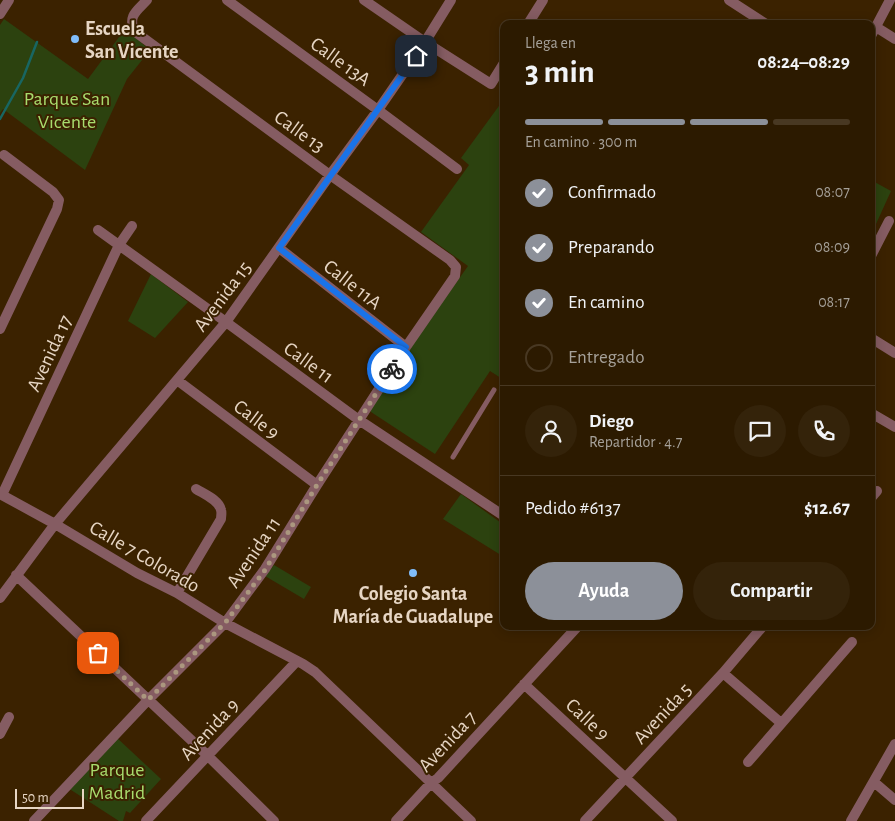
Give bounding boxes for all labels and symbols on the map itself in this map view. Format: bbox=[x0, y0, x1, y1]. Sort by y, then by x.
place label: Escuela San Vicente bbox=[85, 19, 178, 62]
marker: Escuela San Vicente bbox=[69, 33, 81, 45]
street label: Calle 13A bbox=[307, 34, 374, 90]
pin bbox=[395, 35, 437, 77]
park label: Parque San Vicente bbox=[24, 89, 110, 132]
street label: Calle 13 bbox=[270, 107, 328, 157]
street label: Calle 11A bbox=[320, 256, 385, 314]
street label: Avenida 15 bbox=[190, 258, 255, 335]
street label: Avenida 17 bbox=[24, 312, 76, 395]
street label: Calle 11 bbox=[280, 338, 337, 387]
courier bbox=[367, 344, 417, 394]
street label: Calle 9 bbox=[230, 396, 283, 443]
street label: Avenida 11 bbox=[223, 514, 285, 591]
street label: Calle 7 Colorado bbox=[86, 517, 203, 596]
marker: Colegio Santa María de Guadalupe bbox=[407, 567, 419, 579]
place label: Colegio Santa María de Guadalupe bbox=[333, 584, 493, 627]
pin bbox=[77, 632, 119, 674]
street label: Avenida 5 bbox=[630, 679, 696, 748]
street label: Avenida 9 bbox=[176, 695, 243, 764]
street label: Calle 9 bbox=[562, 695, 613, 745]
street label: Avenida 7 bbox=[415, 707, 481, 776]
park label: Parque Madrid bbox=[89, 760, 145, 803]
scale bar bbox=[15, 786, 84, 809]

